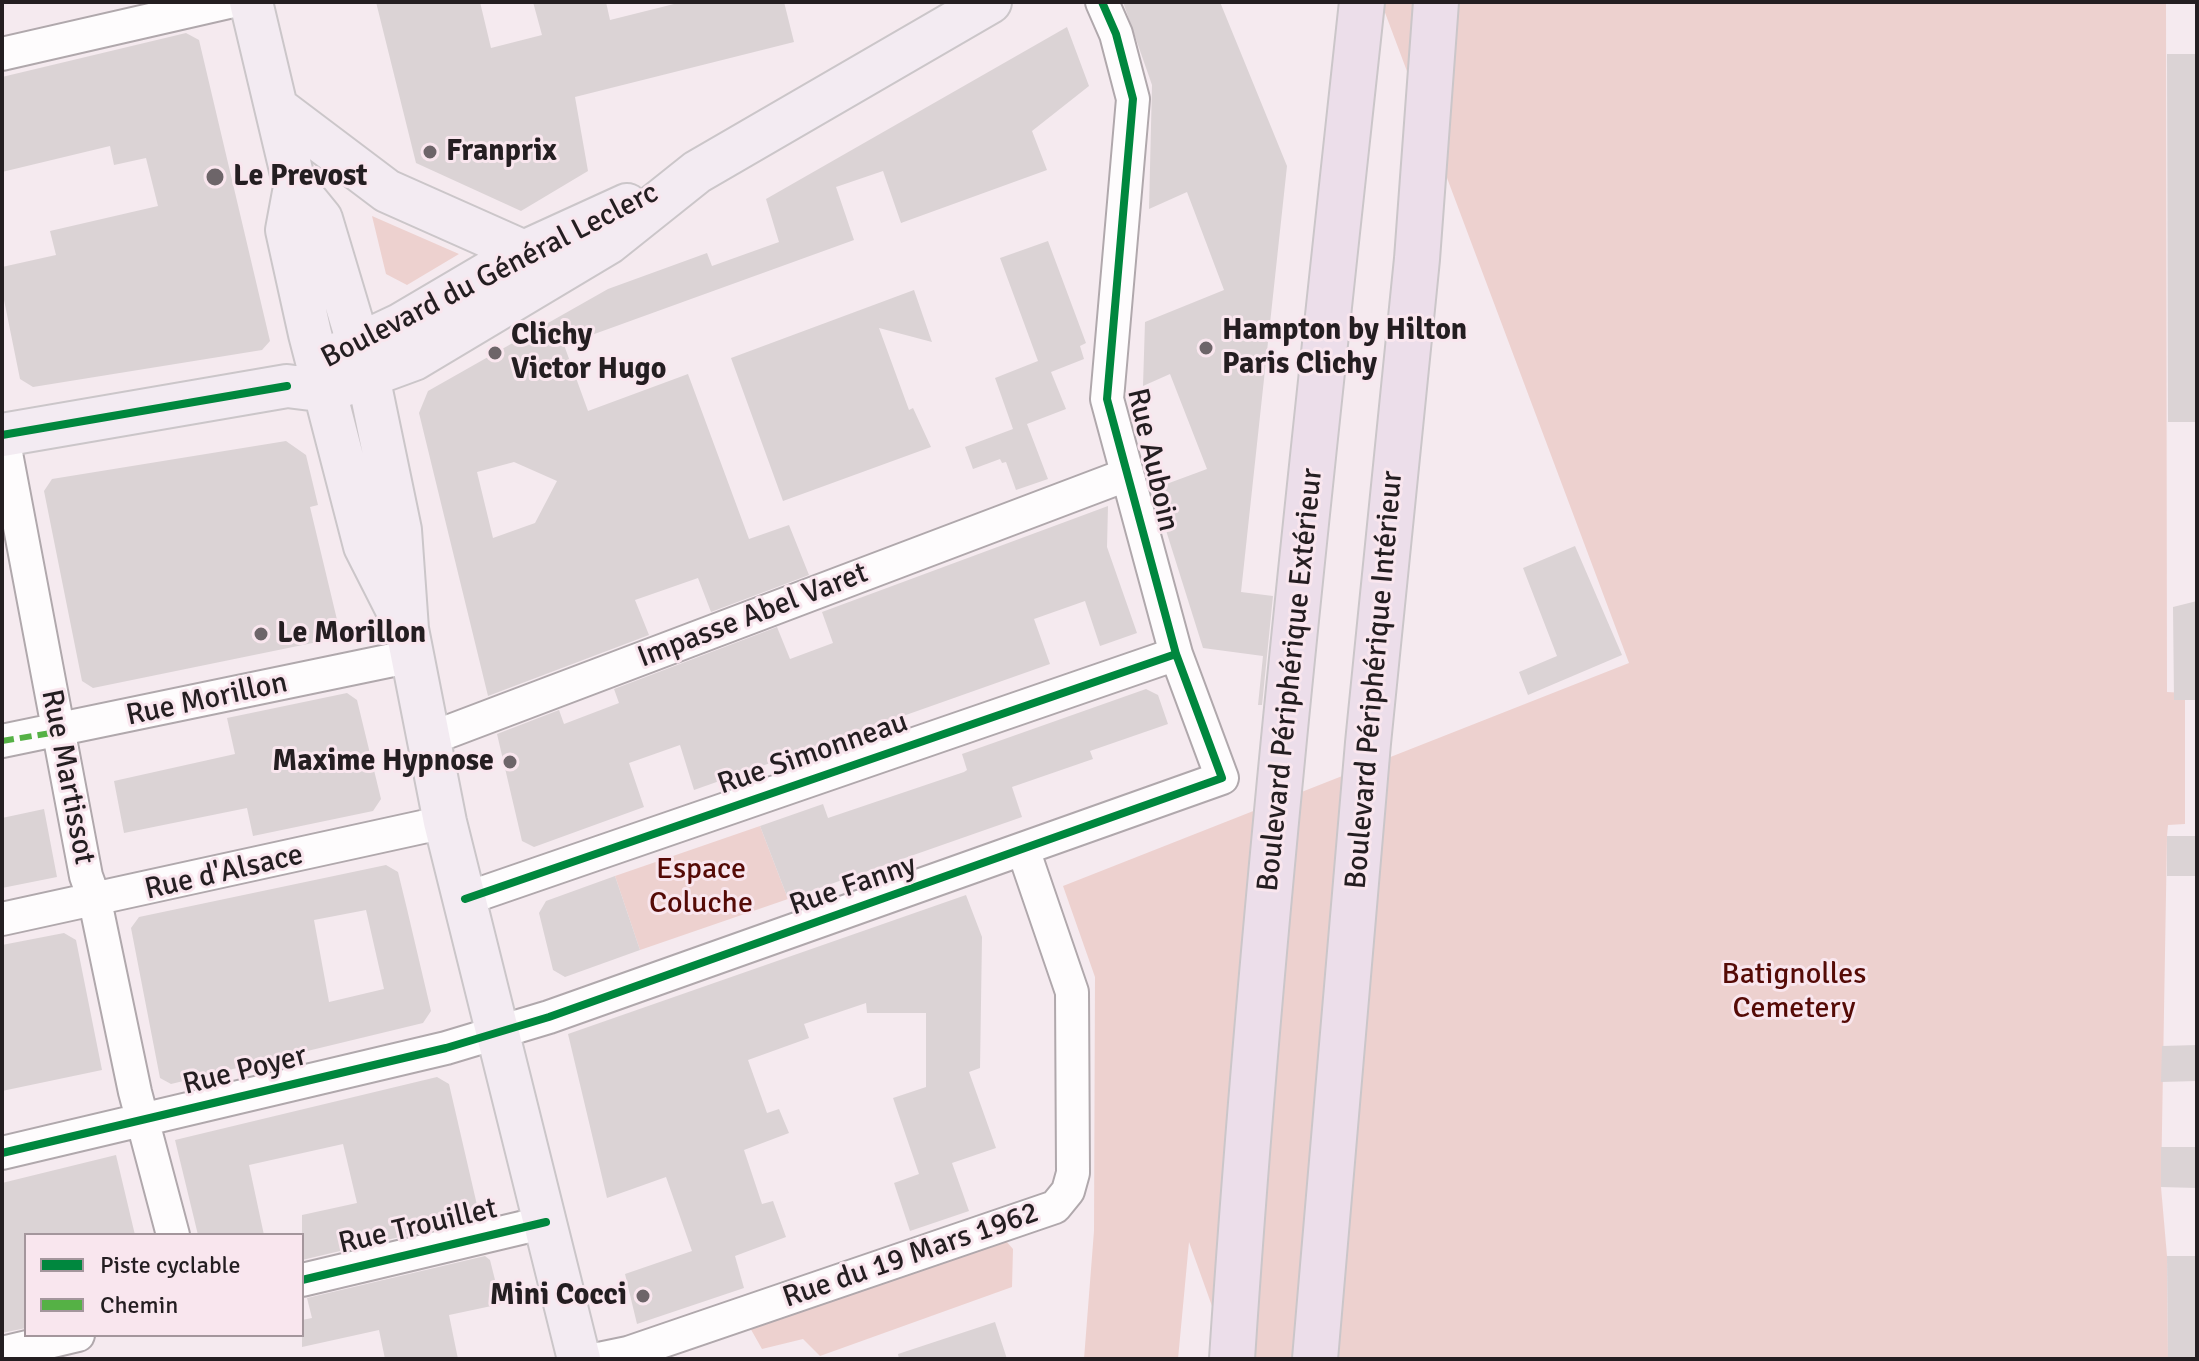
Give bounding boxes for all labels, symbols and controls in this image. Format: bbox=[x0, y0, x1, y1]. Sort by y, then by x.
place label: Franprix bbox=[446, 134, 557, 170]
marker: Franprix bbox=[421, 143, 439, 161]
place label: Le Prevost bbox=[233, 159, 368, 195]
marker: Le Prevost bbox=[204, 166, 226, 188]
street label: Boulevard du Général Leclerc bbox=[315, 175, 665, 377]
place label: Hampton by Hilton Paris Clichy bbox=[1222, 313, 1467, 384]
place label: Clichy Victor Hugo bbox=[511, 318, 666, 388]
marker: Hampton by Hilton Paris Clichy bbox=[1197, 339, 1215, 357]
marker: Clichy Victor Hugo bbox=[486, 344, 504, 362]
street label: Rue Auboin bbox=[1118, 385, 1186, 535]
street label: Boulevard Périphérique Extérieur bbox=[1251, 467, 1331, 893]
street label: Boulevard Périphérique Intérieur bbox=[1339, 469, 1411, 891]
street label: Impasse Abel Varet bbox=[633, 556, 873, 676]
place label: Le Morillon bbox=[277, 616, 426, 652]
marker: Le Morillon bbox=[252, 625, 270, 643]
street label: Rue Morillon bbox=[123, 665, 291, 735]
street label: Rue Martissot bbox=[32, 687, 102, 867]
street label: Rue Simonneau bbox=[713, 705, 913, 803]
place label: Maxime Hypnose bbox=[272, 744, 494, 780]
marker: Maxime Hypnose bbox=[501, 753, 519, 771]
street label: Rue d'Alsace bbox=[141, 837, 307, 909]
street label: Rue Fanny bbox=[785, 848, 921, 924]
park label: Espace Coluche bbox=[649, 852, 753, 922]
park label: Batignolles Cemetery bbox=[1722, 957, 1866, 1028]
street label: Rue Poyer bbox=[179, 1038, 311, 1104]
street label: Rue Trouillet bbox=[335, 1191, 501, 1263]
street label: Rue du 19 Mars 1962 bbox=[778, 1195, 1044, 1317]
legend bbox=[24, 1233, 304, 1337]
text: Piste cyclable bbox=[100, 1250, 240, 1280]
place label: Mini Cocci bbox=[490, 1278, 627, 1314]
marker: Mini Cocci bbox=[634, 1287, 652, 1305]
text: Chemin bbox=[100, 1290, 178, 1320]

